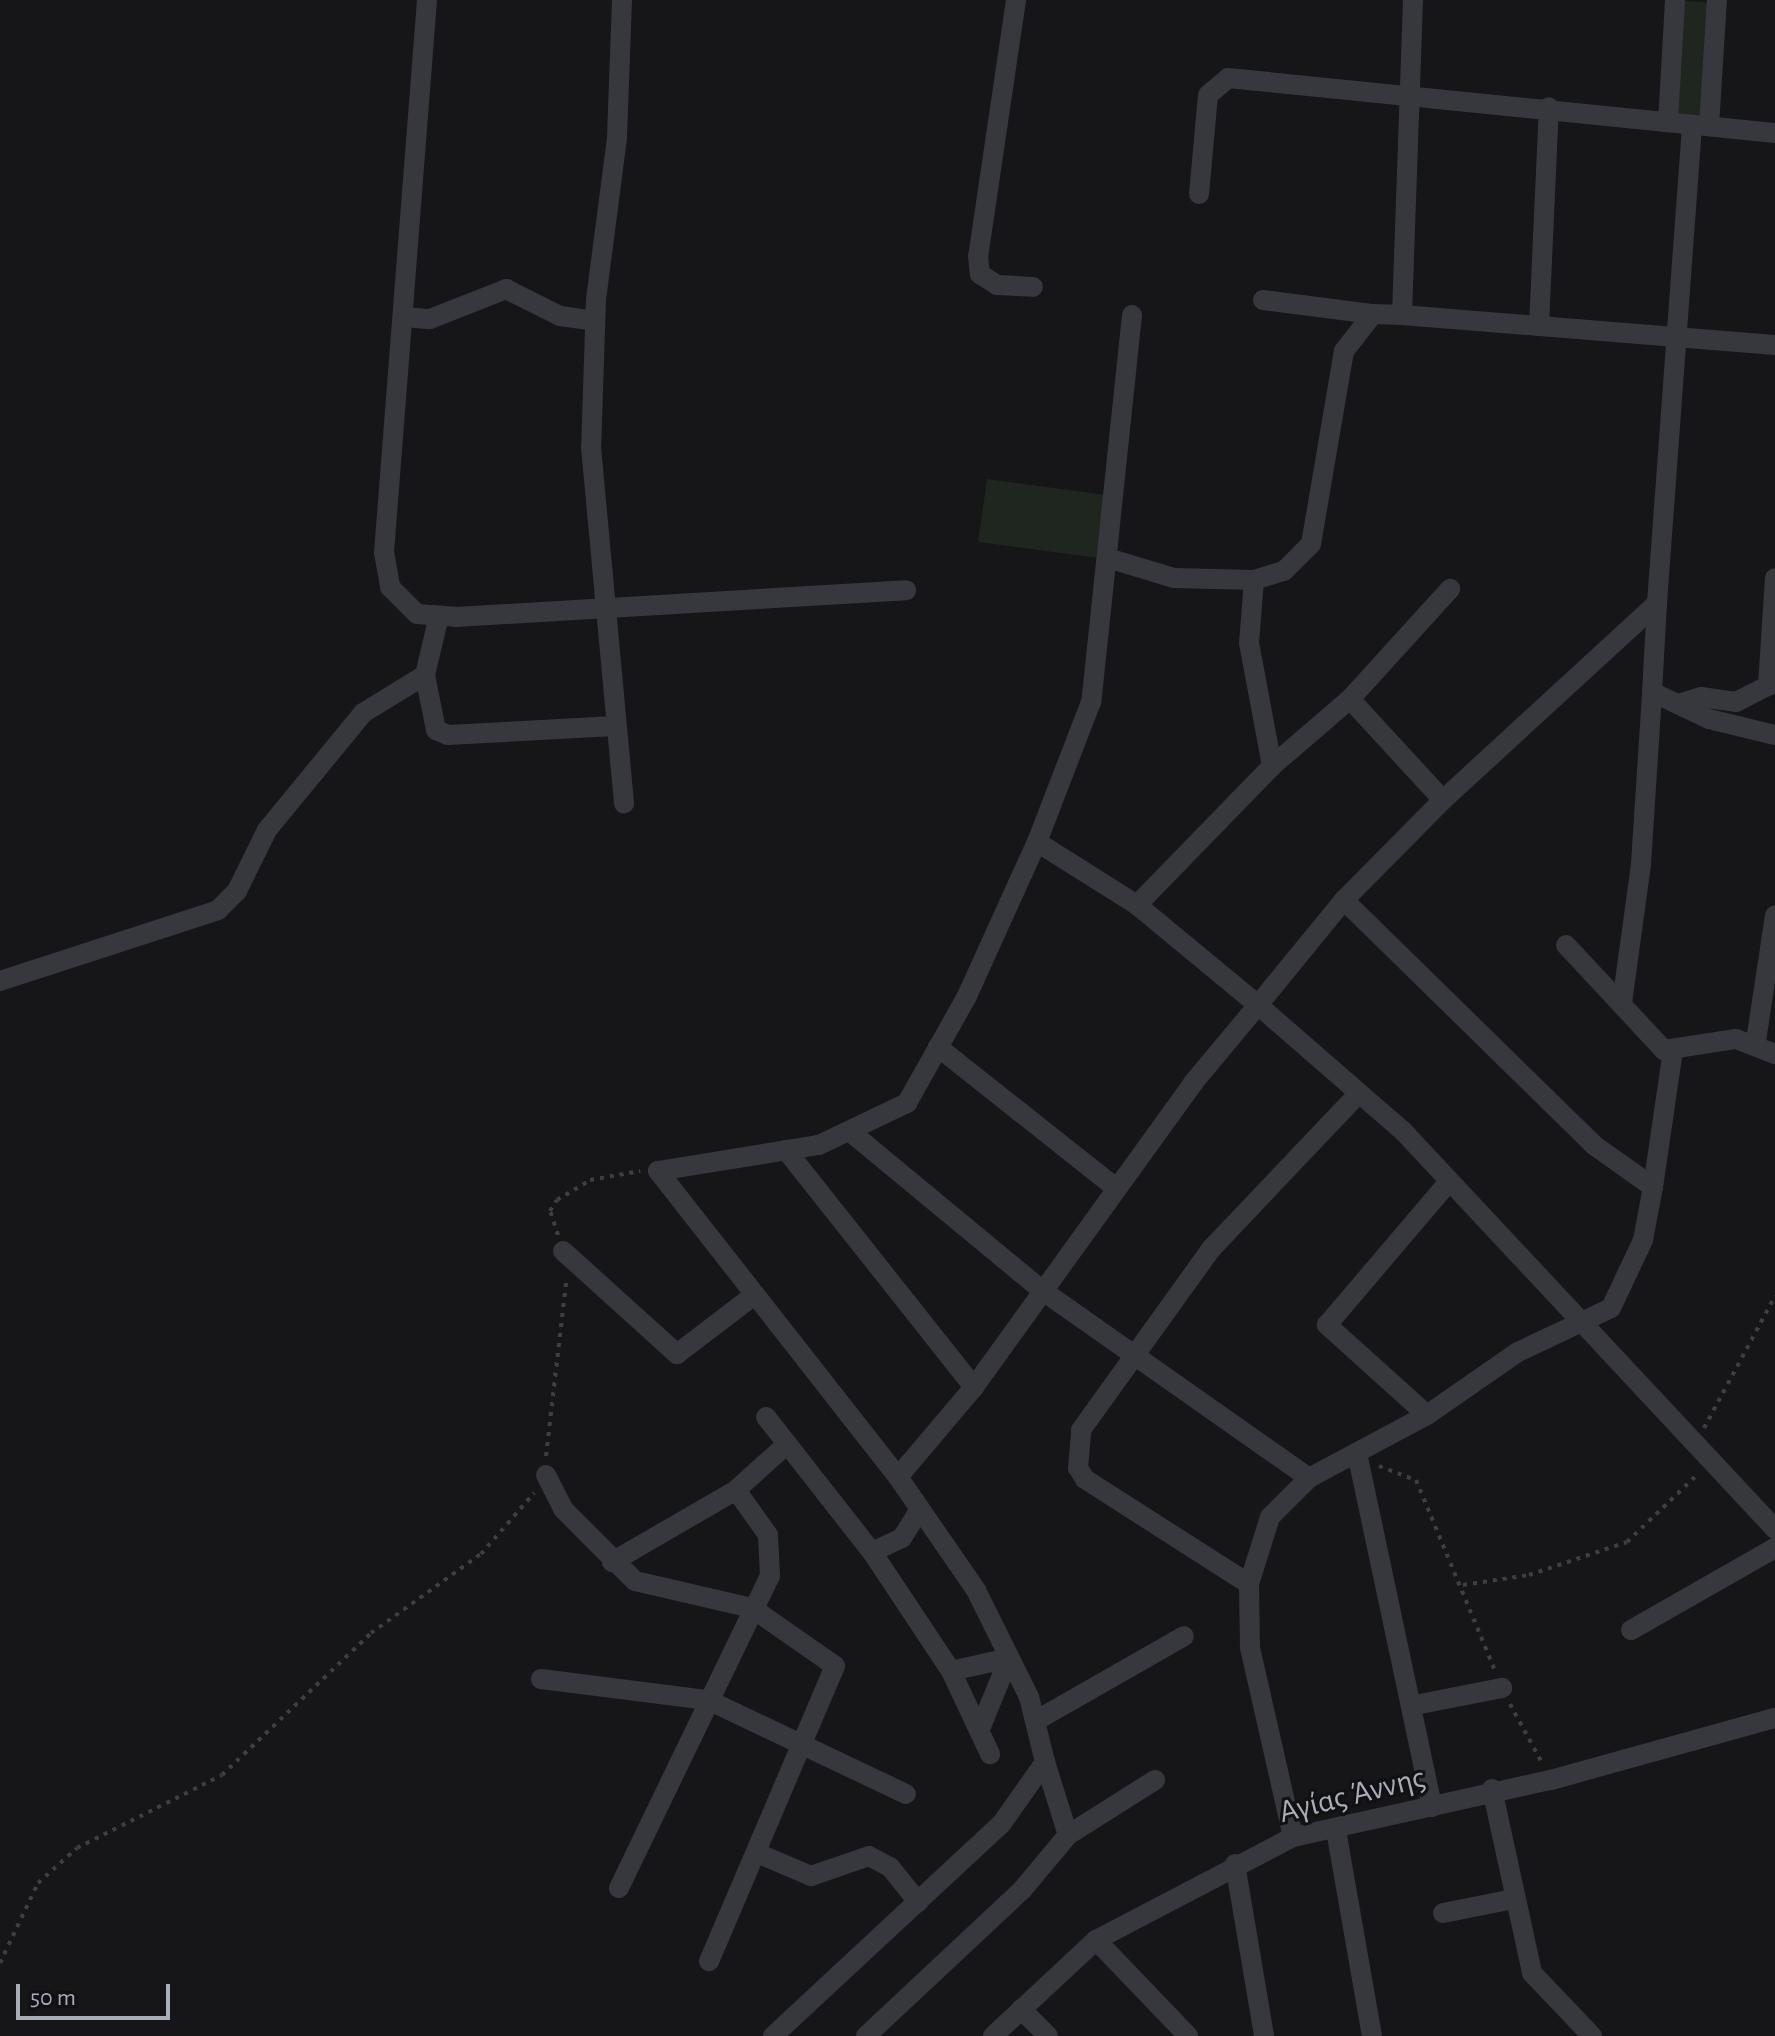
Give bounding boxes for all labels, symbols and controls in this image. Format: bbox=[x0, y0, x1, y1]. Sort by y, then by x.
street label: Αγίας Άννης bbox=[1275, 1758, 1429, 1832]
scale bar bbox=[20, 1968, 174, 2018]
text: 50 m bbox=[30, 1986, 76, 2010]

